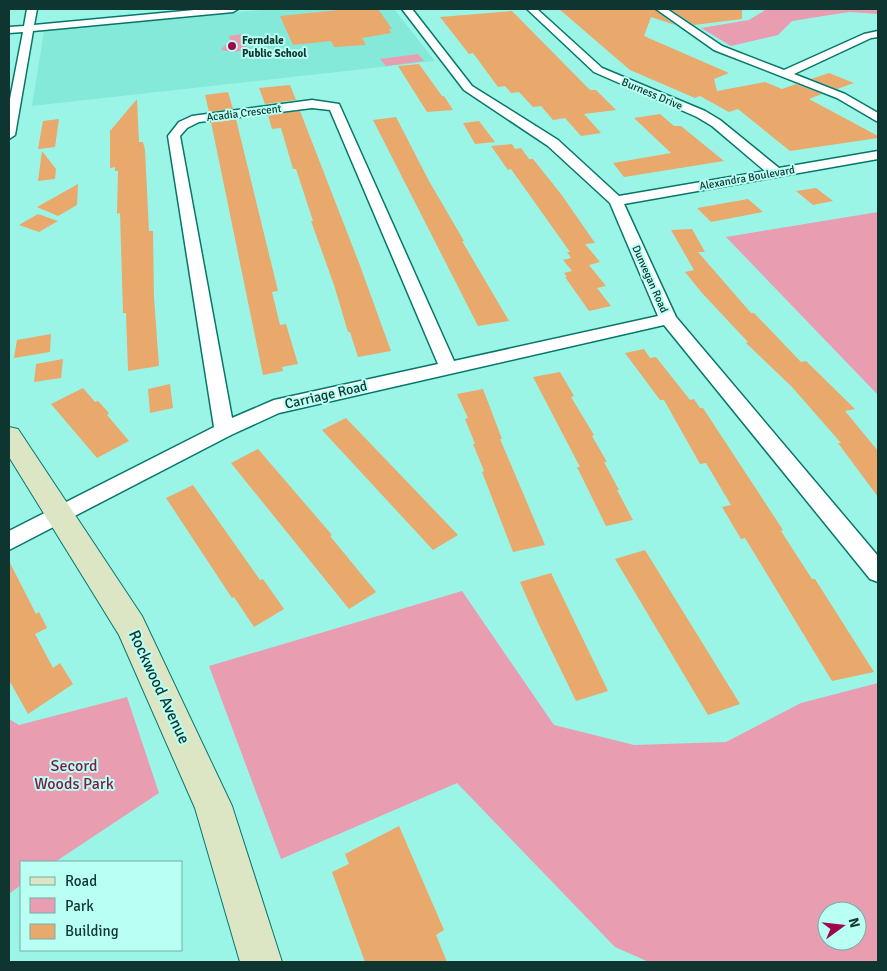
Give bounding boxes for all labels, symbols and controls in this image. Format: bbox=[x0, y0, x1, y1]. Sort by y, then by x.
place label: Ferndale Public School bbox=[242, 34, 307, 60]
marker: Ferndale Public School bbox=[226, 40, 238, 52]
street label: Burness Drive bbox=[620, 75, 684, 113]
street label: Acadia Crescent bbox=[206, 102, 282, 124]
street label: Alexandra Boulevard bbox=[698, 163, 796, 193]
street label: Dunvegan Road bbox=[629, 243, 671, 315]
street label: Carriage Road bbox=[283, 377, 369, 413]
street label: Rockwood Avenue bbox=[124, 627, 194, 747]
park label: Secord Woods Park bbox=[34, 756, 114, 794]
legend bbox=[20, 861, 182, 951]
text: Road bbox=[65, 872, 97, 890]
text: Park bbox=[65, 897, 94, 915]
north arrow bbox=[817, 901, 867, 951]
text: N bbox=[845, 916, 864, 930]
text: Building bbox=[65, 922, 119, 940]

